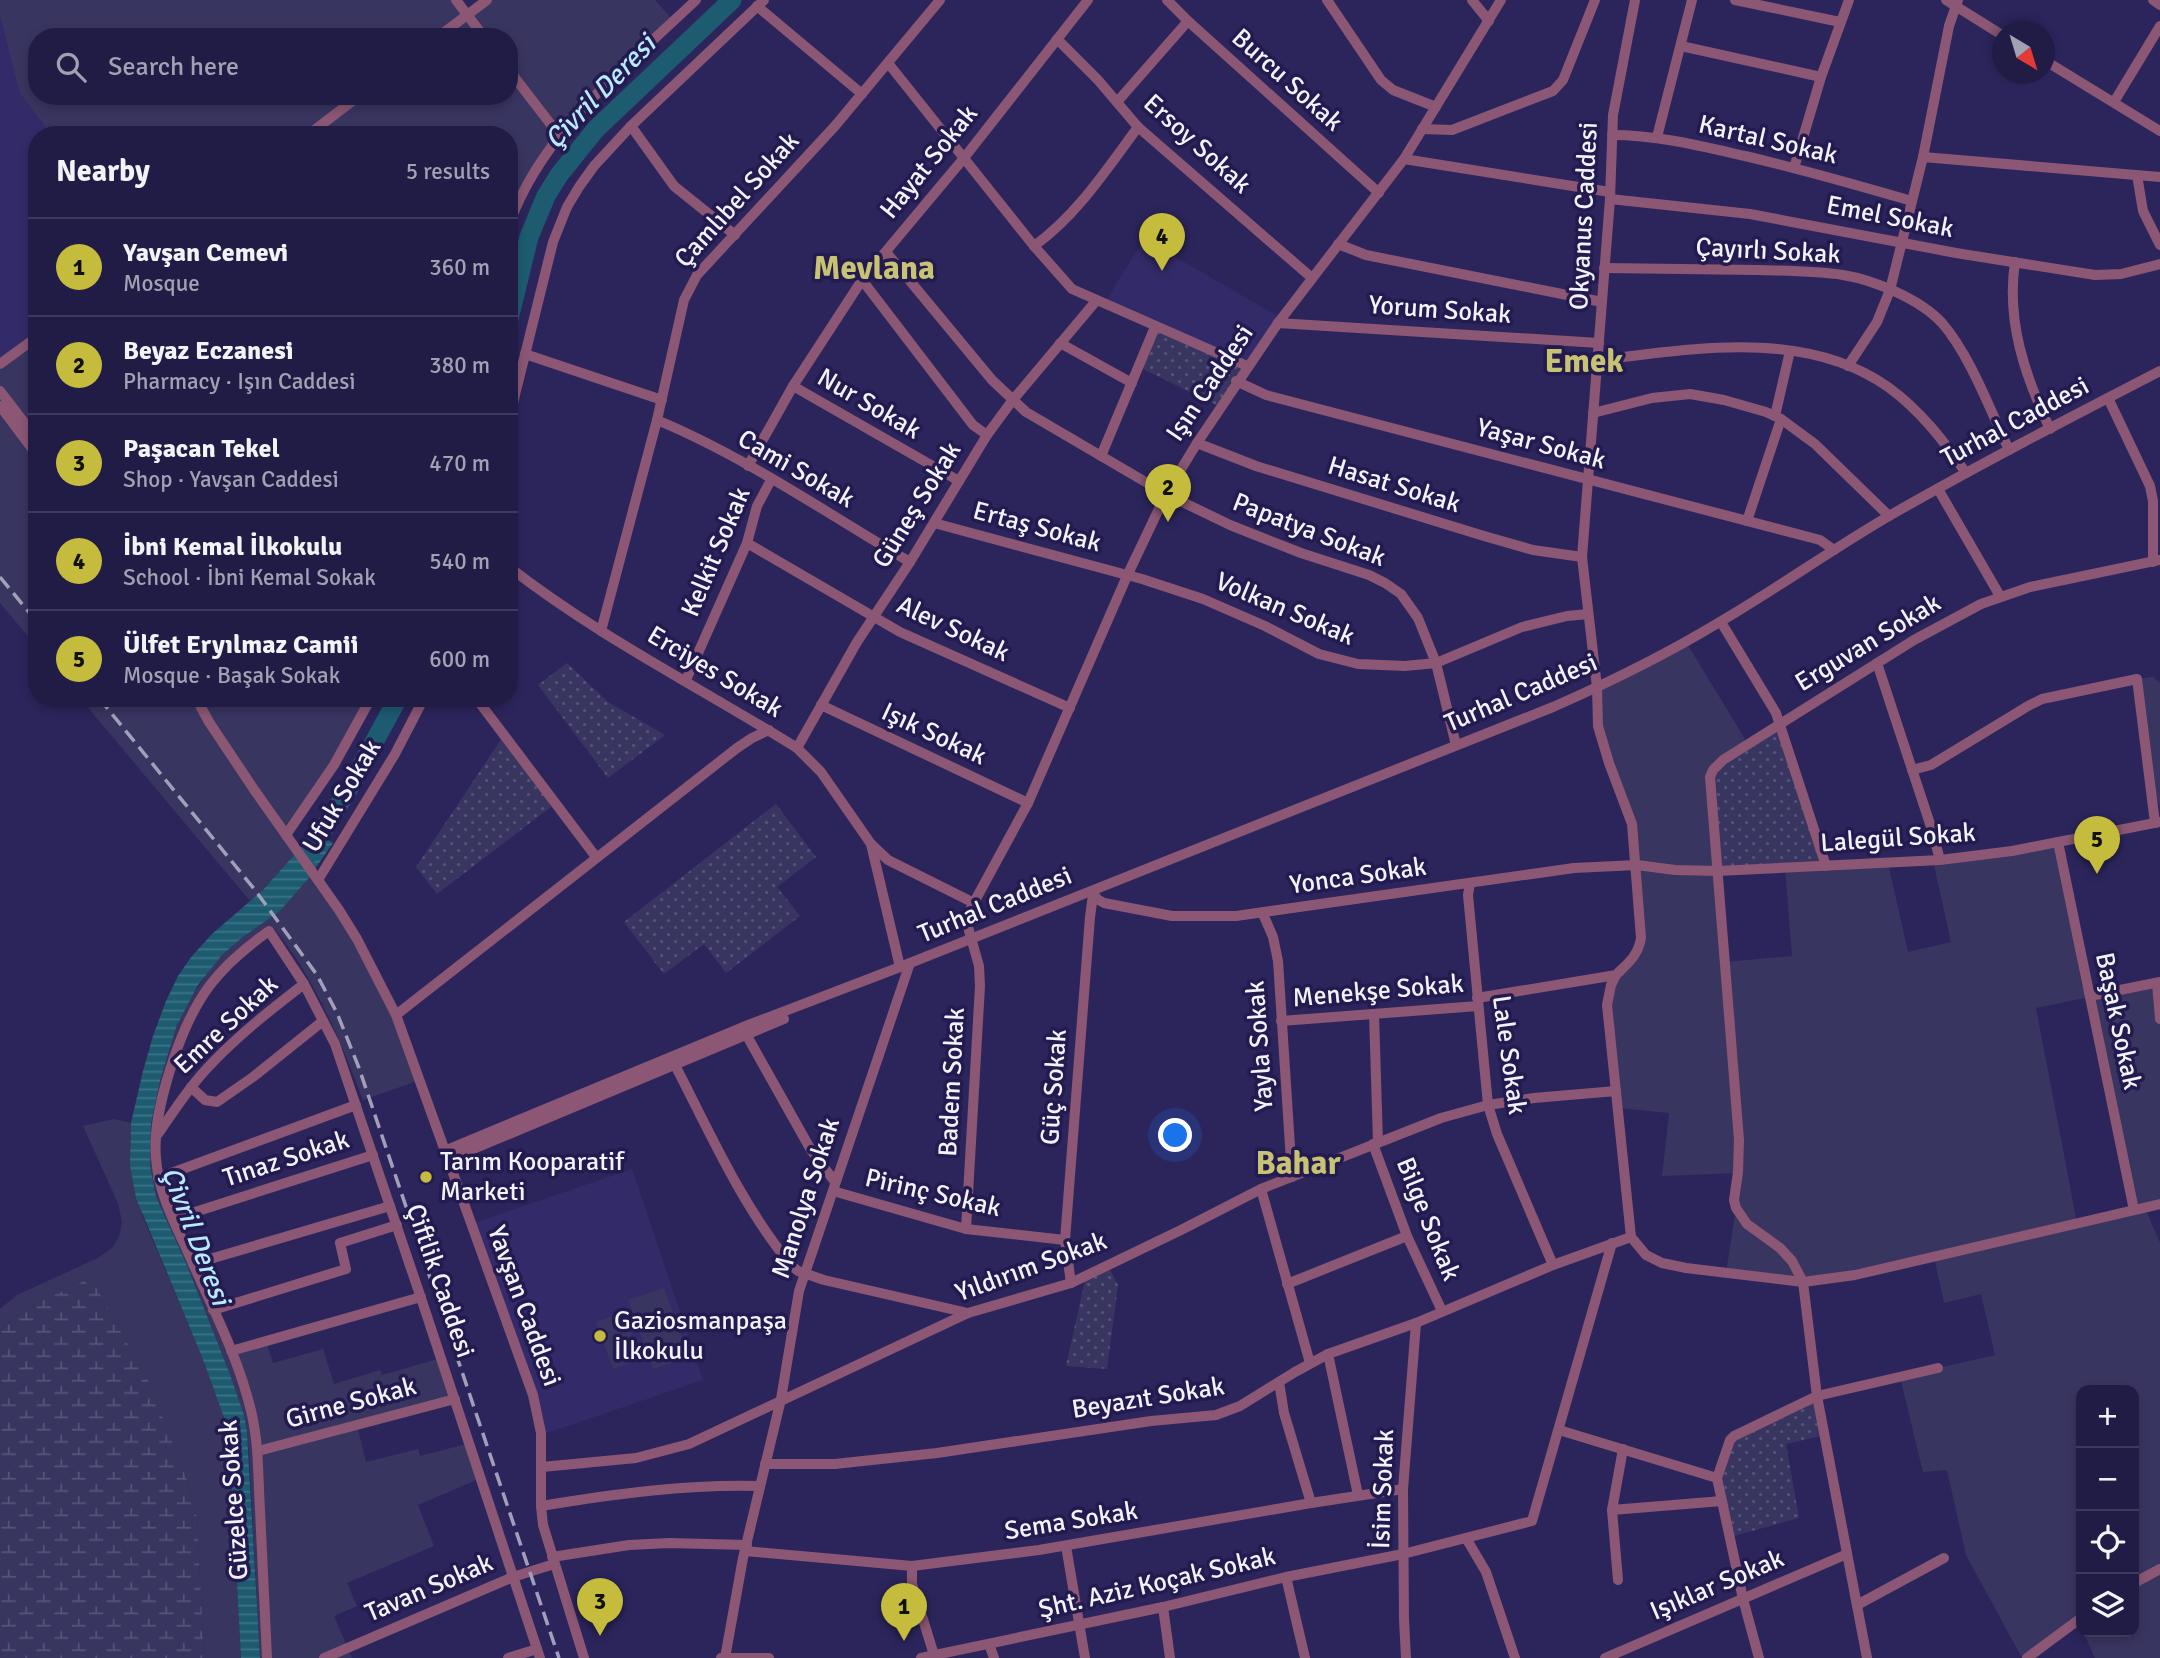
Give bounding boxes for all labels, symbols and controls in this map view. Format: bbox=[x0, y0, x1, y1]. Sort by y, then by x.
north arrow bbox=[1992, 21, 2055, 84]
street label: Burcu Sokak bbox=[1225, 22, 1349, 138]
water label: Çivril Deresi bbox=[537, 26, 664, 156]
search box bbox=[28, 28, 518, 105]
icon: search bbox=[52, 48, 90, 86]
text: Search here bbox=[108, 51, 239, 83]
street label: Ersoy Sokak bbox=[1137, 87, 1257, 201]
street label: Hayat Sokak bbox=[873, 99, 985, 225]
street label: Kartal Sokak bbox=[1695, 108, 1841, 172]
street label: Okyanus Caddesi bbox=[1563, 121, 1605, 311]
street label: Çamlıbel Sokak bbox=[668, 126, 806, 274]
text: Nearby bbox=[56, 153, 150, 190]
text: 5 results bbox=[406, 157, 490, 186]
street label: Emel Sokak bbox=[1824, 189, 1956, 245]
pin: 4 bbox=[1139, 213, 1185, 271]
street label: Çayırlı Sokak bbox=[1695, 231, 1841, 271]
text: Yavşan Cemevi bbox=[123, 237, 288, 269]
district label: Mevlana bbox=[813, 248, 935, 289]
text: 1 bbox=[73, 253, 85, 282]
text: 360 m bbox=[429, 253, 490, 282]
text: Mosque bbox=[123, 269, 200, 298]
street label: Yorum Sokak bbox=[1368, 289, 1512, 331]
street label: Işın Caddesi bbox=[1159, 319, 1261, 447]
text: Beyaz Eczanesi bbox=[123, 335, 294, 367]
district label: Emek bbox=[1544, 341, 1624, 382]
text: 2 bbox=[73, 351, 85, 380]
text: 380 m bbox=[429, 351, 490, 380]
street label: Nur Sokak bbox=[811, 362, 927, 446]
text: Pharmacy · Işın Caddesi bbox=[123, 367, 356, 396]
street label: Turhal Caddesi bbox=[1936, 370, 2094, 474]
street label: Yaşar Sokak bbox=[1473, 411, 1609, 477]
street label: Cami Sokak bbox=[732, 423, 860, 515]
text: Paşacan Tekel bbox=[123, 433, 280, 465]
street label: Güneş Sokak bbox=[866, 436, 968, 574]
text: 3 bbox=[73, 449, 85, 478]
text: 470 m bbox=[429, 449, 490, 478]
street label: Hasat Sokak bbox=[1324, 450, 1464, 520]
pin: 2 bbox=[1145, 464, 1191, 522]
text: Shop · Yavşan Caddesi bbox=[123, 465, 339, 494]
street label: Kelkit Sokak bbox=[674, 482, 758, 622]
street label: Papatya Sokak bbox=[1228, 486, 1390, 574]
street label: Ertaş Sokak bbox=[969, 495, 1105, 559]
text: İbni Kemal İlkokulu bbox=[123, 531, 342, 563]
text: 4 bbox=[73, 547, 85, 576]
text: 540 m bbox=[429, 547, 490, 576]
text: School · İbni Kemal Sokak bbox=[123, 563, 376, 592]
street label: Volkan Sokak bbox=[1211, 565, 1359, 653]
street label: Erguvan Sokak bbox=[1789, 587, 1947, 699]
street label: Alev Sokak bbox=[892, 589, 1014, 669]
street label: Erciyes Sokak bbox=[641, 619, 789, 725]
text: Ülfet Eryılmaz Camii bbox=[123, 629, 359, 661]
text: 5 bbox=[73, 645, 85, 674]
text: 600 m bbox=[429, 645, 490, 674]
street label: Turhal Caddesi bbox=[1440, 646, 1602, 740]
text: Mosque · Başak Sokak bbox=[123, 661, 340, 690]
street label: Işık Sokak bbox=[876, 696, 992, 772]
street label: Ufuk Sokak bbox=[296, 734, 388, 858]
pin: 5 bbox=[2074, 816, 2120, 874]
street label: Lalegül Sokak bbox=[1819, 817, 1977, 859]
street label: Yonca Sokak bbox=[1288, 851, 1428, 901]
street label: Turhal Caddesi bbox=[914, 860, 1076, 950]
street label: Başak Sokak bbox=[2088, 949, 2148, 1093]
street label: Menekşe Sokak bbox=[1291, 968, 1465, 1014]
street label: Emre Sokak bbox=[167, 969, 285, 1081]
street label: Yayla Sokak bbox=[1239, 980, 1281, 1112]
street label: Lale Sokak bbox=[1485, 993, 1533, 1117]
street label: Badem Sokak bbox=[932, 1007, 972, 1157]
street label: Güç Sokak bbox=[1034, 1028, 1074, 1146]
street label: Manolya Sokak bbox=[765, 1114, 847, 1282]
your location bbox=[1158, 1118, 1192, 1152]
street label: Tınaz Sokak bbox=[219, 1124, 353, 1194]
district label: Bahar bbox=[1255, 1143, 1341, 1184]
place label: Tarım Kooparatif Marketi bbox=[440, 1146, 625, 1208]
street label: Bilge Sokak bbox=[1389, 1153, 1467, 1285]
water label: Çivril Deresi bbox=[154, 1162, 239, 1312]
street label: Pirinç Sokak bbox=[862, 1162, 1004, 1224]
marker: Tarım Kooparatif Marketi bbox=[418, 1169, 434, 1185]
street label: Çiftlik Caddesi bbox=[399, 1200, 481, 1362]
street label: Yavşan Caddesi bbox=[480, 1221, 568, 1391]
street label: Yıldırım Sokak bbox=[951, 1225, 1111, 1309]
place label: Gaziosmanpaşa İlkokulu bbox=[614, 1305, 787, 1367]
marker: Gaziosmanpaşa İlkokulu bbox=[592, 1328, 608, 1344]
street label: Girne Sokak bbox=[282, 1370, 420, 1436]
street label: Beyazıt Sokak bbox=[1069, 1370, 1227, 1426]
map controls bbox=[2076, 1385, 2139, 1637]
button: + bbox=[2076, 1385, 2139, 1448]
street label: Güzelce Sokak bbox=[212, 1419, 256, 1581]
street label: İsim Sokak bbox=[1365, 1429, 1401, 1549]
button: − bbox=[2076, 1448, 2139, 1511]
street label: Sema Sokak bbox=[1002, 1495, 1140, 1547]
button: locate bbox=[2076, 1511, 2139, 1574]
street label: Şht. Aziz Koçak Sokak bbox=[1035, 1540, 1279, 1626]
street label: Işıklar Sokak bbox=[1645, 1543, 1789, 1627]
street label: Tavan Sokak bbox=[360, 1547, 498, 1629]
button: layers bbox=[2076, 1574, 2139, 1637]
pin: 3 bbox=[577, 1578, 623, 1636]
pin: 1 bbox=[881, 1583, 927, 1641]

